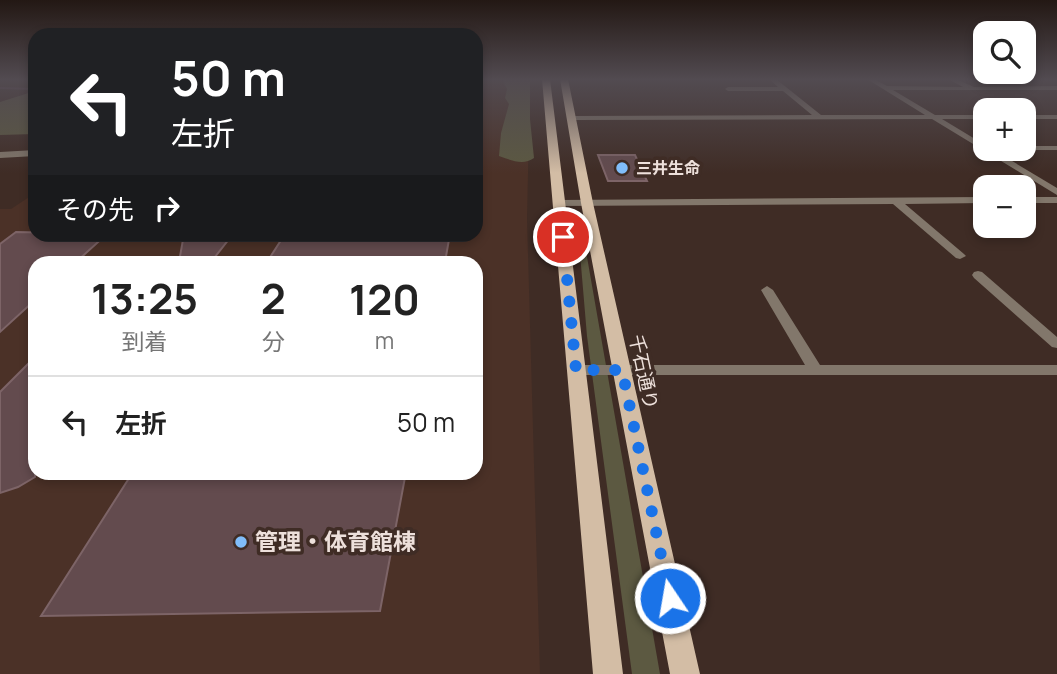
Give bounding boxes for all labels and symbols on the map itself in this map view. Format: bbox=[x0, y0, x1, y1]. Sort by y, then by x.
place label: 三井生命 bbox=[636, 157, 700, 179]
marker: 三井生命 bbox=[614, 160, 630, 176]
pin bbox=[533, 207, 593, 267]
street label: 千石通り bbox=[623, 332, 665, 412]
place label: 管理・体育館棟 bbox=[255, 525, 416, 557]
marker: 管理・体育館棟 bbox=[233, 534, 249, 550]
position arrow bbox=[633, 561, 707, 635]

